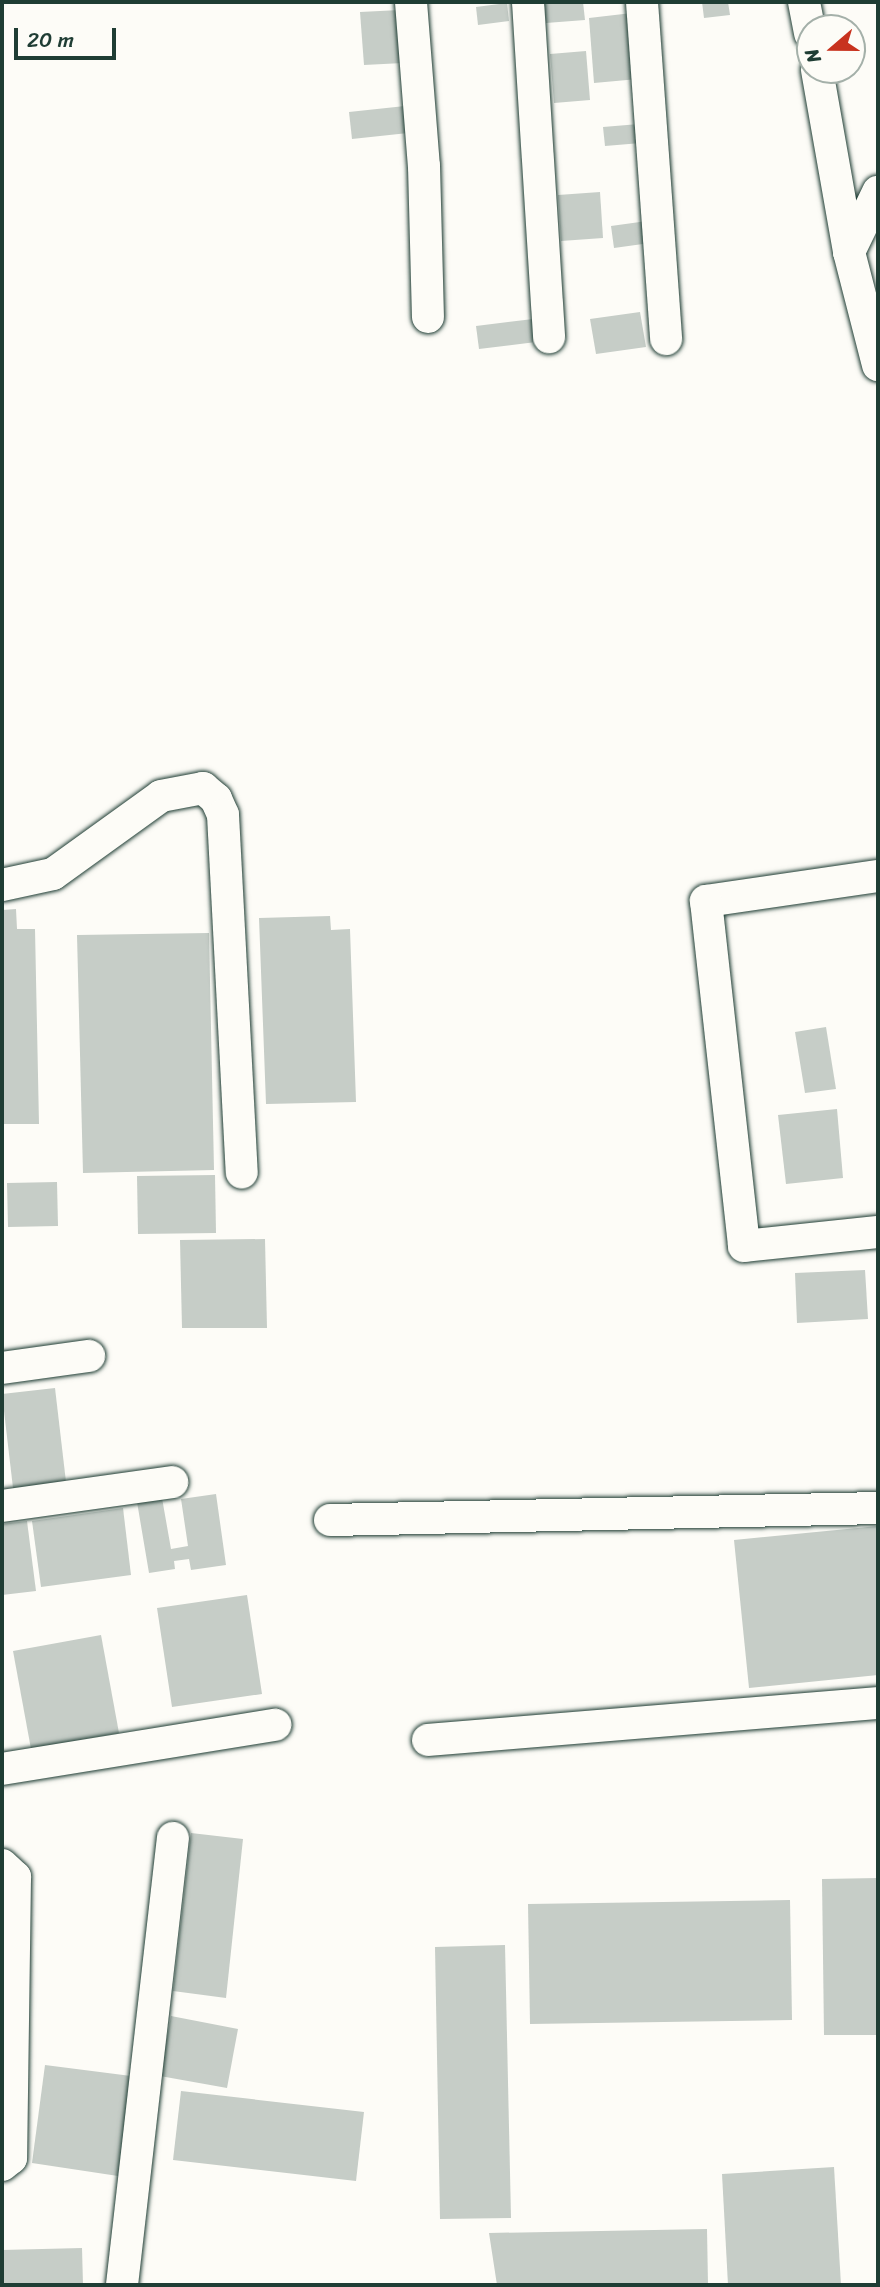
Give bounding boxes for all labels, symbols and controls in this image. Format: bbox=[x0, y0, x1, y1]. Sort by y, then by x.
scale bar bbox=[18, 14, 119, 58]
north arrow bbox=[796, 14, 866, 84]
text: 20 m bbox=[27, 21, 74, 59]
text: N bbox=[795, 44, 830, 68]

